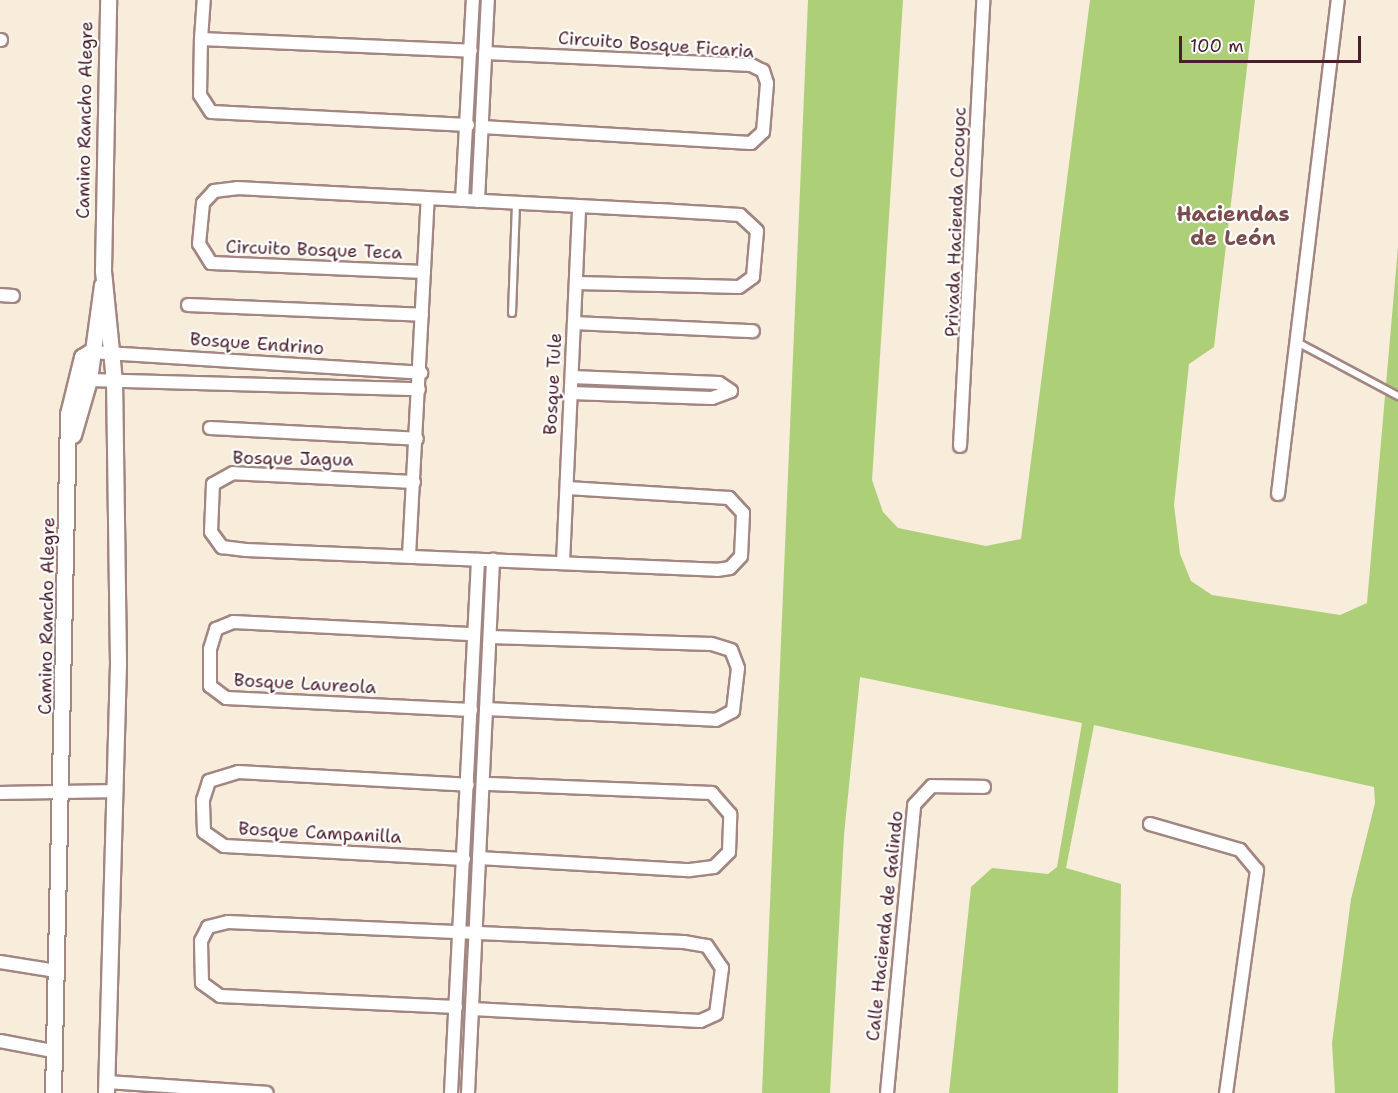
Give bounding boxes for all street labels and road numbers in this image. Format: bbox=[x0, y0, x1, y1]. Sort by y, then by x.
street label: Camino Rancho Alegre bbox=[72, 21, 98, 219]
street label: Circuito Bosque Ficaria bbox=[557, 27, 755, 63]
street label: Privada Hacienda Cocoyoc bbox=[941, 107, 971, 337]
street label: Circuito Bosque Teca bbox=[225, 236, 403, 264]
street label: Bosque Endrino bbox=[189, 329, 325, 359]
street label: Bosque Tule bbox=[540, 332, 566, 436]
street label: Bosque Jagua bbox=[232, 447, 354, 471]
street label: Camino Rancho Alegre bbox=[34, 517, 60, 715]
street label: Bosque Laureola bbox=[233, 669, 377, 699]
street label: Calle Hacienda de Galindo bbox=[862, 810, 908, 1042]
street label: Bosque Campanilla bbox=[238, 818, 402, 848]

